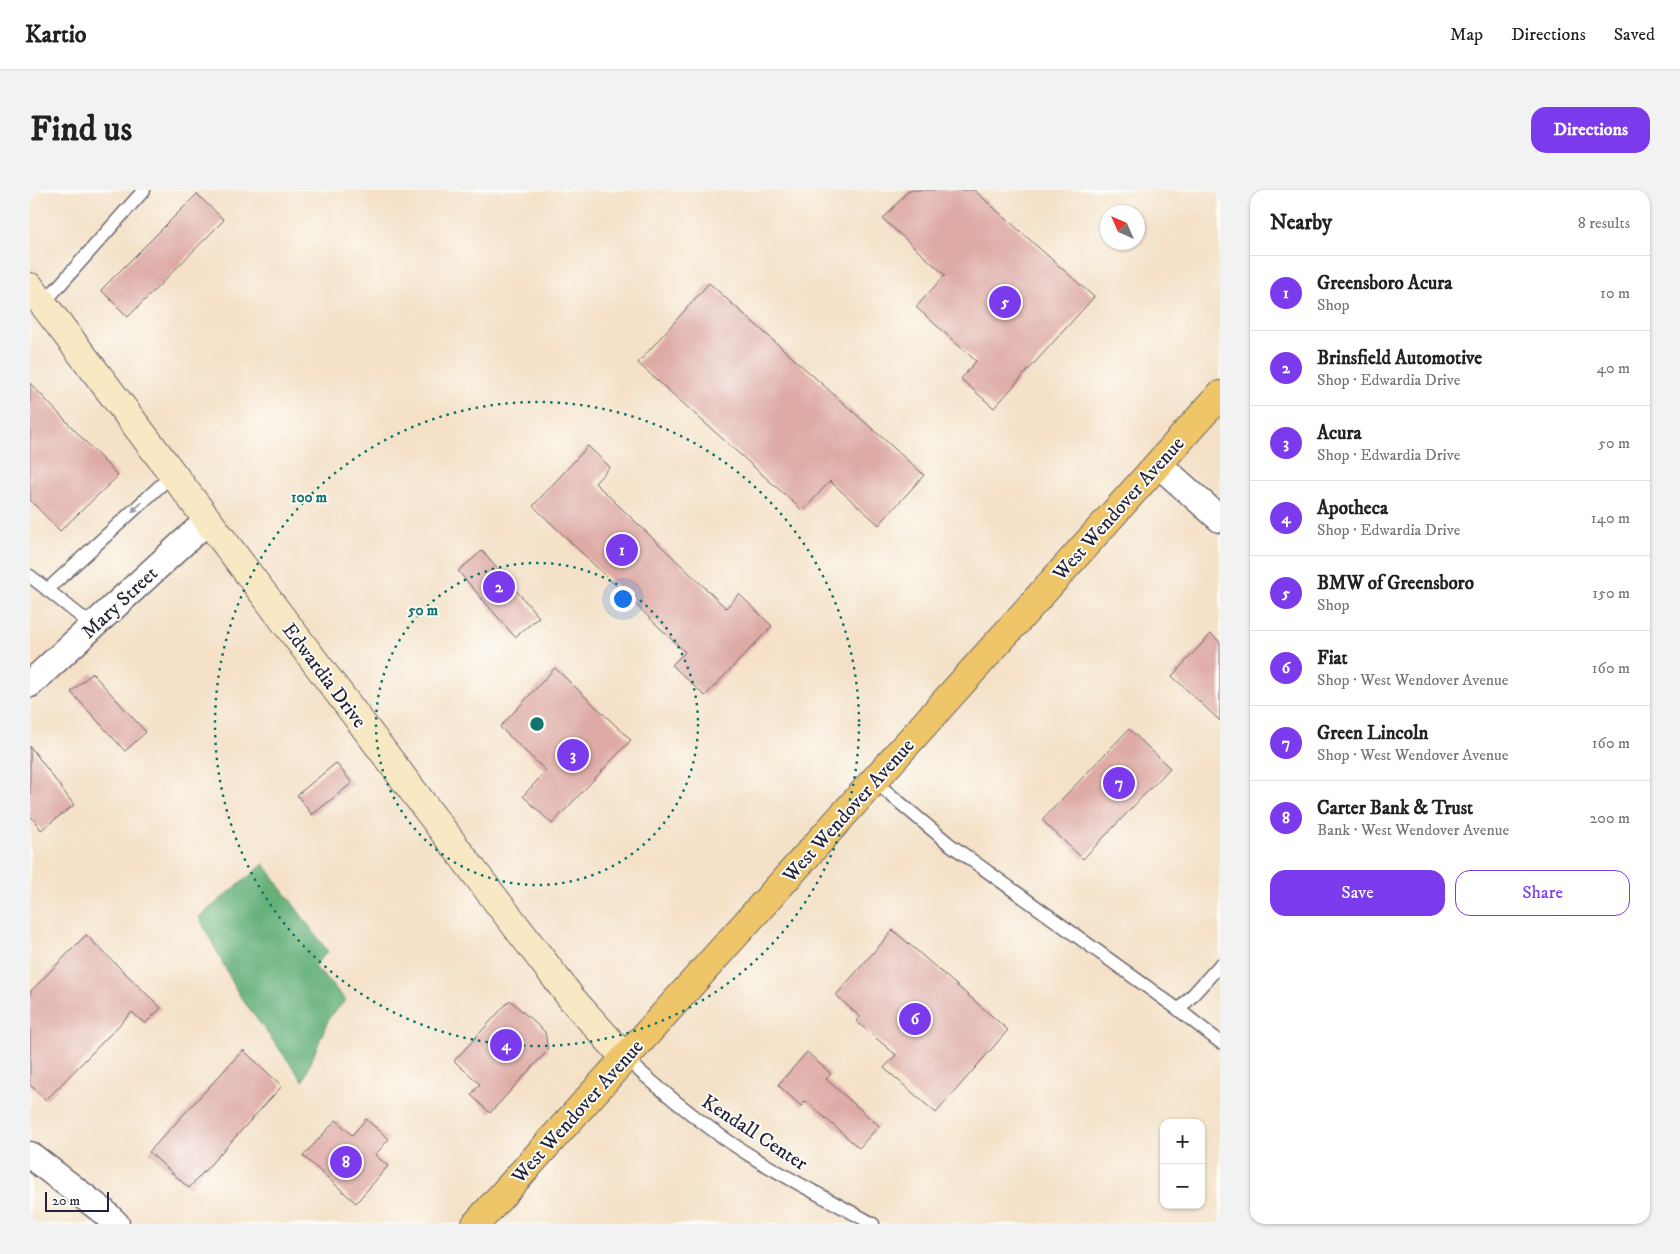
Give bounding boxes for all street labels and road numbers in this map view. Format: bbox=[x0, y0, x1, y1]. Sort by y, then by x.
street label: West Wendover Avenue bbox=[1047, 432, 1190, 587]
street label: Mary Street bbox=[77, 561, 163, 645]
street label: Edwardia Drive bbox=[276, 618, 371, 733]
street label: West Wendover Avenue bbox=[777, 734, 920, 889]
street label: West Wendover Avenue bbox=[506, 1035, 649, 1190]
street label: Kendall Center bbox=[696, 1090, 812, 1177]

